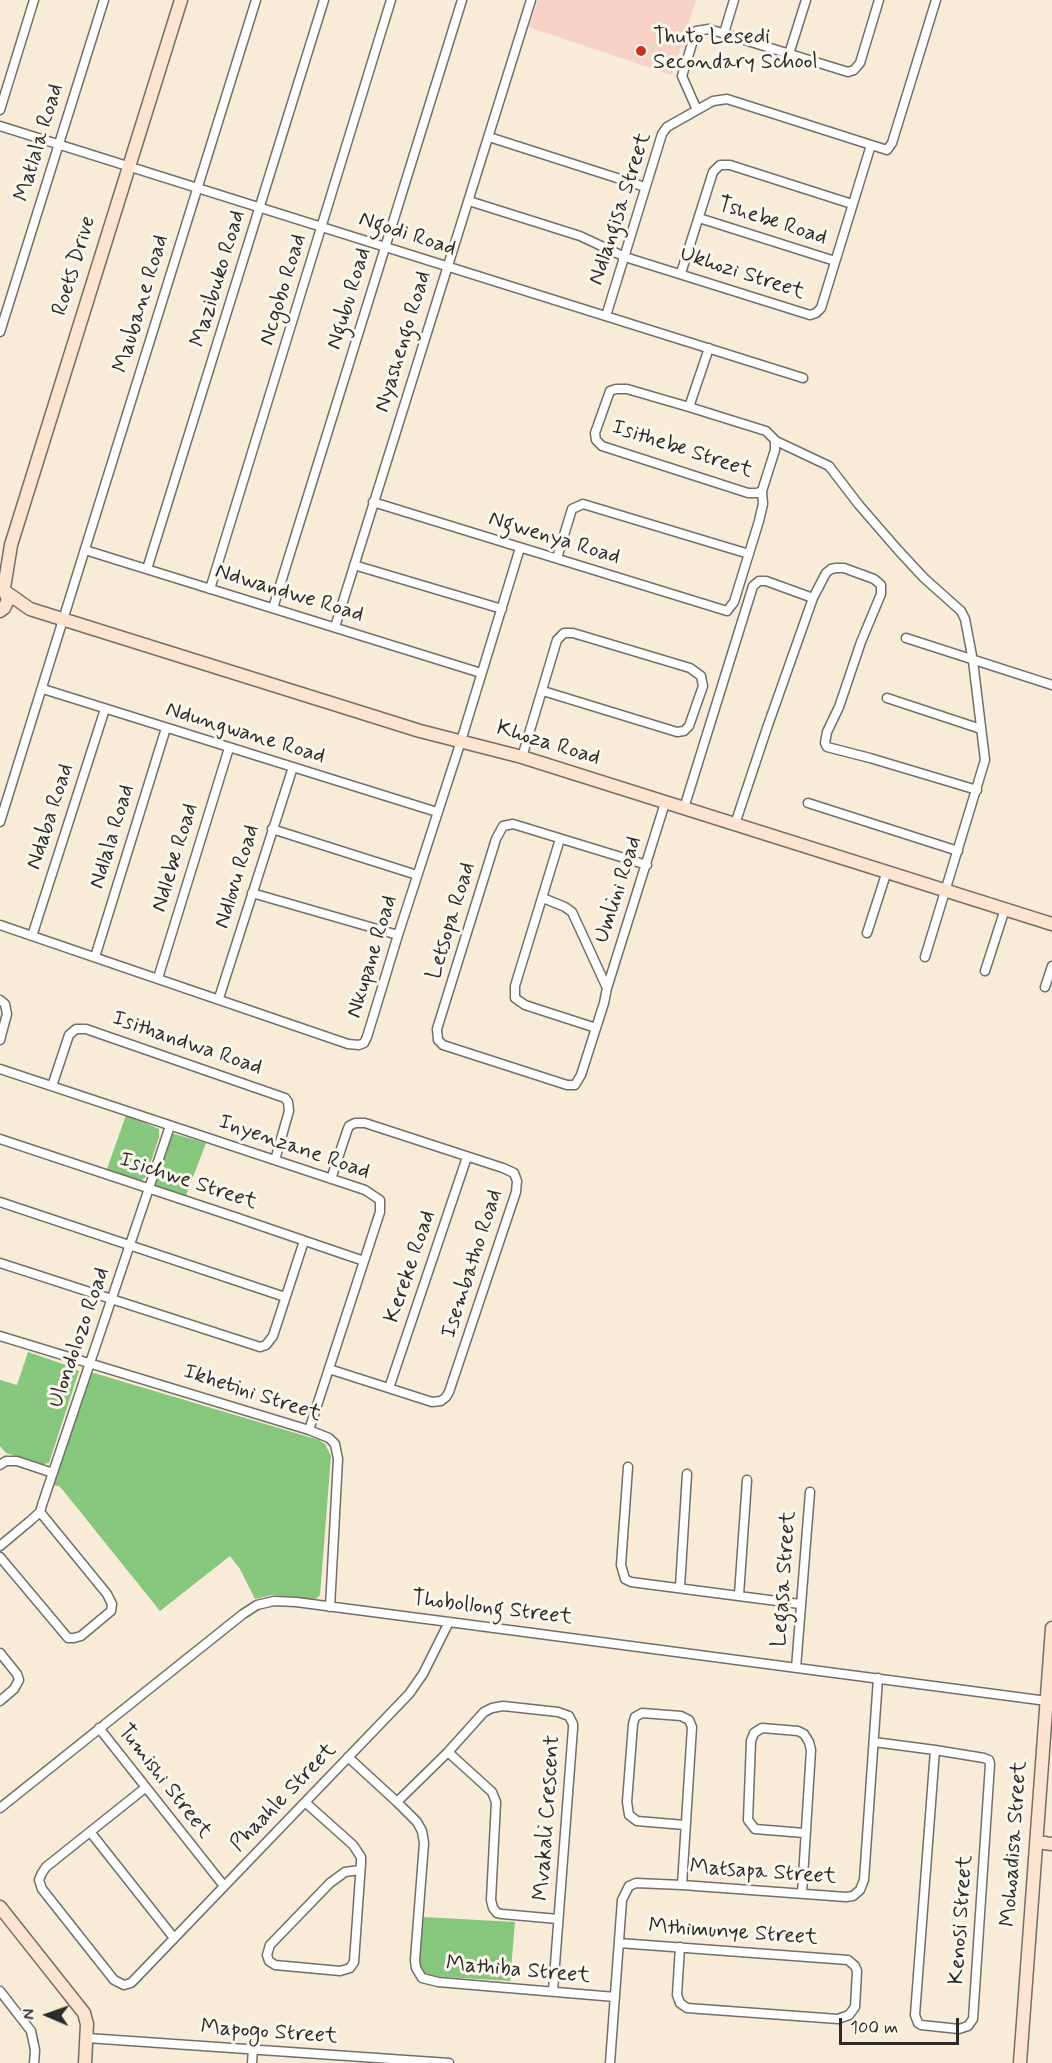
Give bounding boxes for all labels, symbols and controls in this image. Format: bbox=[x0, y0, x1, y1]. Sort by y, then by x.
place label: Thuto Lesedi Secondary School bbox=[653, 25, 818, 76]
marker: Thuto Lesedi Secondary School bbox=[634, 44, 648, 58]
street label: Matlala Road bbox=[10, 81, 70, 205]
street label: Ndlangisa Street bbox=[584, 129, 658, 289]
street label: Tshebe Road bbox=[714, 192, 830, 252]
street label: Ngodi Road bbox=[355, 207, 459, 263]
street label: Mazibuko Road bbox=[186, 208, 252, 350]
street label: Roets Drive bbox=[47, 213, 103, 319]
street label: Ncgobo Road bbox=[255, 231, 313, 349]
street label: Maubane Road bbox=[109, 232, 175, 376]
street label: Ukhozi Street bbox=[676, 241, 808, 307]
street label: Ngubu Road bbox=[322, 245, 378, 353]
street label: Nyashengo Road bbox=[370, 268, 438, 416]
street label: Isithebe Street bbox=[608, 415, 756, 485]
street label: Ngwenya Road bbox=[485, 506, 623, 572]
street label: Ndwandwe Road bbox=[212, 559, 366, 629]
street label: Ndungwane Road bbox=[162, 697, 328, 771]
street label: Khoza Road bbox=[493, 716, 603, 772]
street label: Ndaba Road bbox=[22, 761, 80, 873]
street label: Ndlala Road bbox=[85, 782, 141, 892]
street label: Ndlebe Road bbox=[147, 801, 205, 915]
street label: Ndlovu Road bbox=[210, 822, 266, 932]
street label: Umlini Road bbox=[589, 833, 649, 947]
street label: Letsopa Road bbox=[422, 860, 482, 982]
street label: Nkupane Road bbox=[342, 892, 404, 1022]
street label: Isithandwa Road bbox=[109, 1006, 265, 1082]
street label: Inyenzane Road bbox=[215, 1110, 373, 1186]
street label: Isichwe Street bbox=[116, 1147, 260, 1217]
street label: Isembatho Road bbox=[437, 1186, 509, 1342]
street label: Kereke Road bbox=[380, 1208, 442, 1326]
street label: Ulondolozo Road bbox=[44, 1264, 116, 1412]
street label: Ikhetini Street bbox=[180, 1359, 324, 1429]
street label: Legasa Street bbox=[767, 1510, 803, 1648]
street label: Thobollong Street bbox=[410, 1586, 574, 1632]
street label: Tumishi Street bbox=[111, 1719, 217, 1845]
street label: Mvakali Crescent bbox=[529, 1734, 567, 1902]
street label: Phaahle Street bbox=[225, 1738, 343, 1858]
street label: Mohoadisa Street bbox=[996, 1760, 1034, 1928]
street label: Kenosi Street bbox=[944, 1854, 980, 1986]
street label: Matsapa Street bbox=[689, 1855, 837, 1891]
street label: Mthimunye Street bbox=[647, 1914, 819, 1952]
street label: Mathiba Street bbox=[445, 1952, 591, 1990]
north arrow bbox=[18, 1985, 78, 2045]
scale bar bbox=[842, 2006, 962, 2044]
text: N bbox=[19, 2009, 40, 2020]
street label: Mapogo Street bbox=[200, 2015, 338, 2051]
text: 100 m bbox=[850, 2016, 898, 2040]

